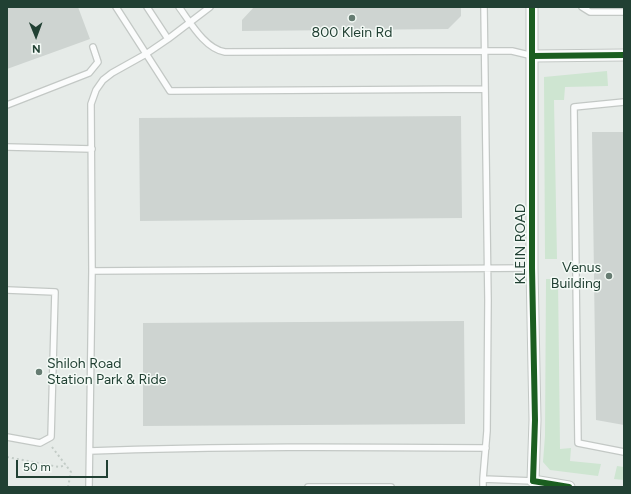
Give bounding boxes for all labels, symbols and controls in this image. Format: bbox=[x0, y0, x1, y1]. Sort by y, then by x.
marker: 800 Klein Rd bbox=[347, 13, 357, 23]
north arrow bbox=[16, 16, 56, 56]
place label: 800 Klein Rd bbox=[312, 25, 392, 41]
text: N bbox=[32, 42, 41, 55]
street label: KLEIN ROAD bbox=[513, 204, 529, 284]
place label: Venus Building bbox=[551, 260, 601, 292]
marker: Venus Building bbox=[604, 271, 614, 281]
place label: Shiloh Road Station Park & Ride bbox=[47, 356, 166, 388]
marker: Shiloh Road Station Park & Ride bbox=[34, 367, 44, 377]
scale bar bbox=[18, 452, 110, 478]
text: 50 m bbox=[23, 460, 51, 474]

